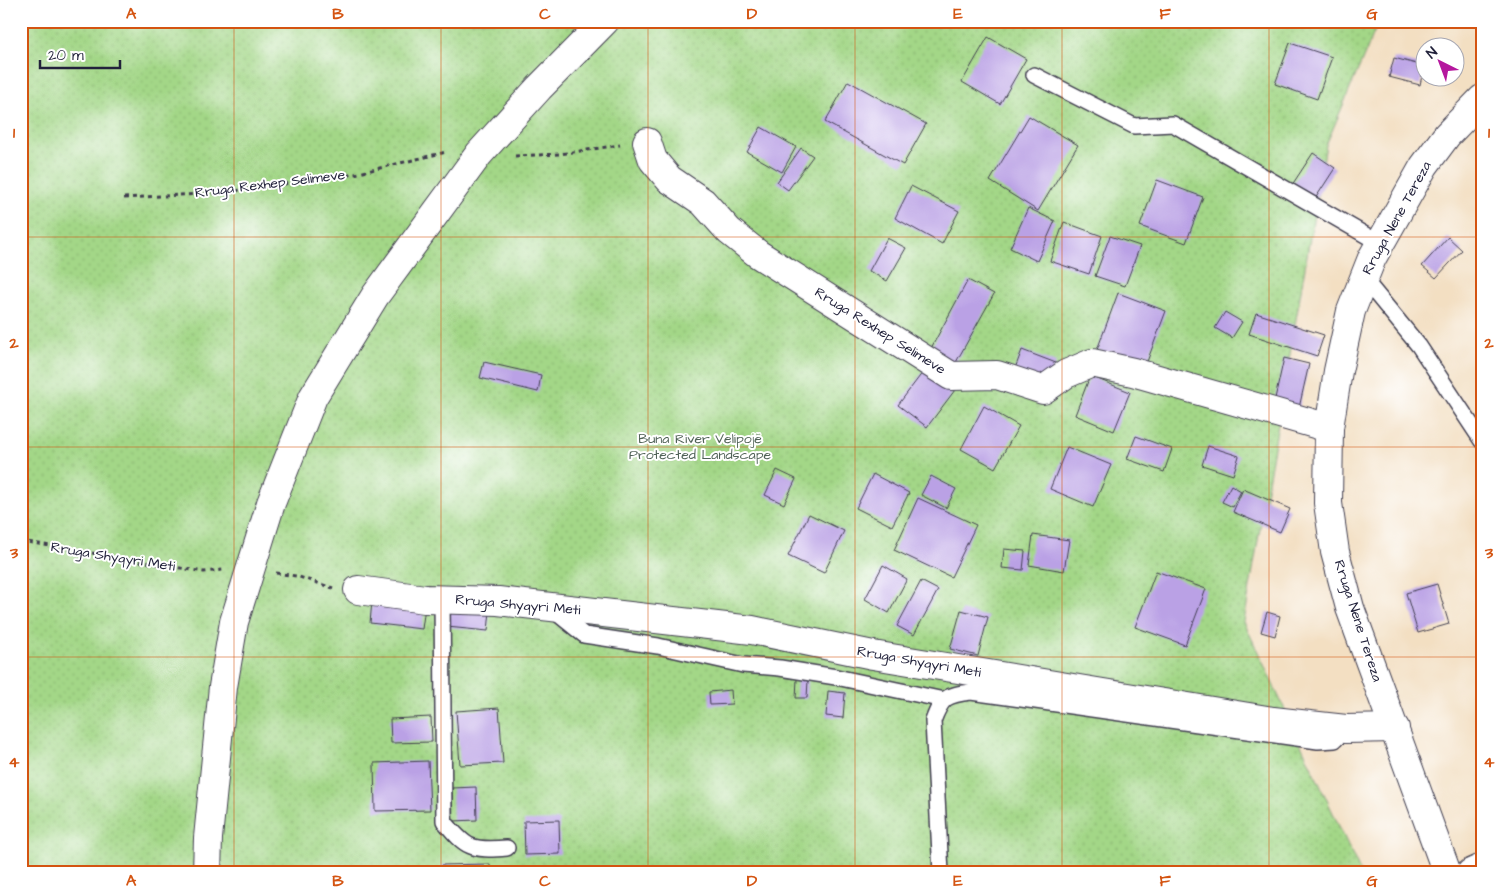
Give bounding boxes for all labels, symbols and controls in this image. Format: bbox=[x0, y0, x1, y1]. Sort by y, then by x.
text: A bbox=[126, 3, 137, 25]
text: B bbox=[332, 3, 344, 25]
text: C bbox=[539, 3, 551, 25]
text: D bbox=[747, 3, 758, 25]
text: E bbox=[953, 3, 963, 25]
text: F bbox=[1159, 3, 1171, 25]
text: G bbox=[1366, 3, 1378, 25]
scale bar bbox=[40, 38, 120, 70]
north arrow bbox=[1416, 38, 1466, 88]
text: N bbox=[1422, 43, 1442, 63]
text: 20 m bbox=[48, 45, 84, 66]
text: 1 bbox=[13, 122, 16, 144]
text: 1 bbox=[1488, 122, 1491, 144]
street label: Rruga Nene Tereza bbox=[1357, 158, 1437, 278]
street label: Rruga Rexhep Selimeve bbox=[194, 165, 347, 203]
street label: Rruga Rexhep Selimeve bbox=[811, 283, 950, 380]
text: 2 bbox=[8, 332, 19, 354]
text: 2 bbox=[1483, 332, 1494, 354]
park label: Buna River Velipojë Protected Landscape bbox=[629, 429, 771, 465]
street label: Rruga Shyqyri Meti bbox=[49, 537, 177, 577]
text: 3 bbox=[9, 542, 19, 564]
text: 3 bbox=[1484, 542, 1494, 564]
street label: Rruga Nene Tereza bbox=[1329, 558, 1387, 684]
street label: Rruga Shyqyri Meti bbox=[455, 590, 581, 620]
street label: Rruga Shyqyri Meti bbox=[855, 641, 983, 683]
text: 4 bbox=[9, 751, 20, 773]
text: 4 bbox=[1484, 751, 1495, 773]
text: A bbox=[126, 870, 137, 892]
text: B bbox=[332, 870, 344, 892]
text: C bbox=[539, 870, 551, 892]
text: D bbox=[747, 870, 758, 892]
text: E bbox=[953, 870, 963, 892]
text: F bbox=[1159, 870, 1171, 892]
text: G bbox=[1366, 870, 1378, 892]

